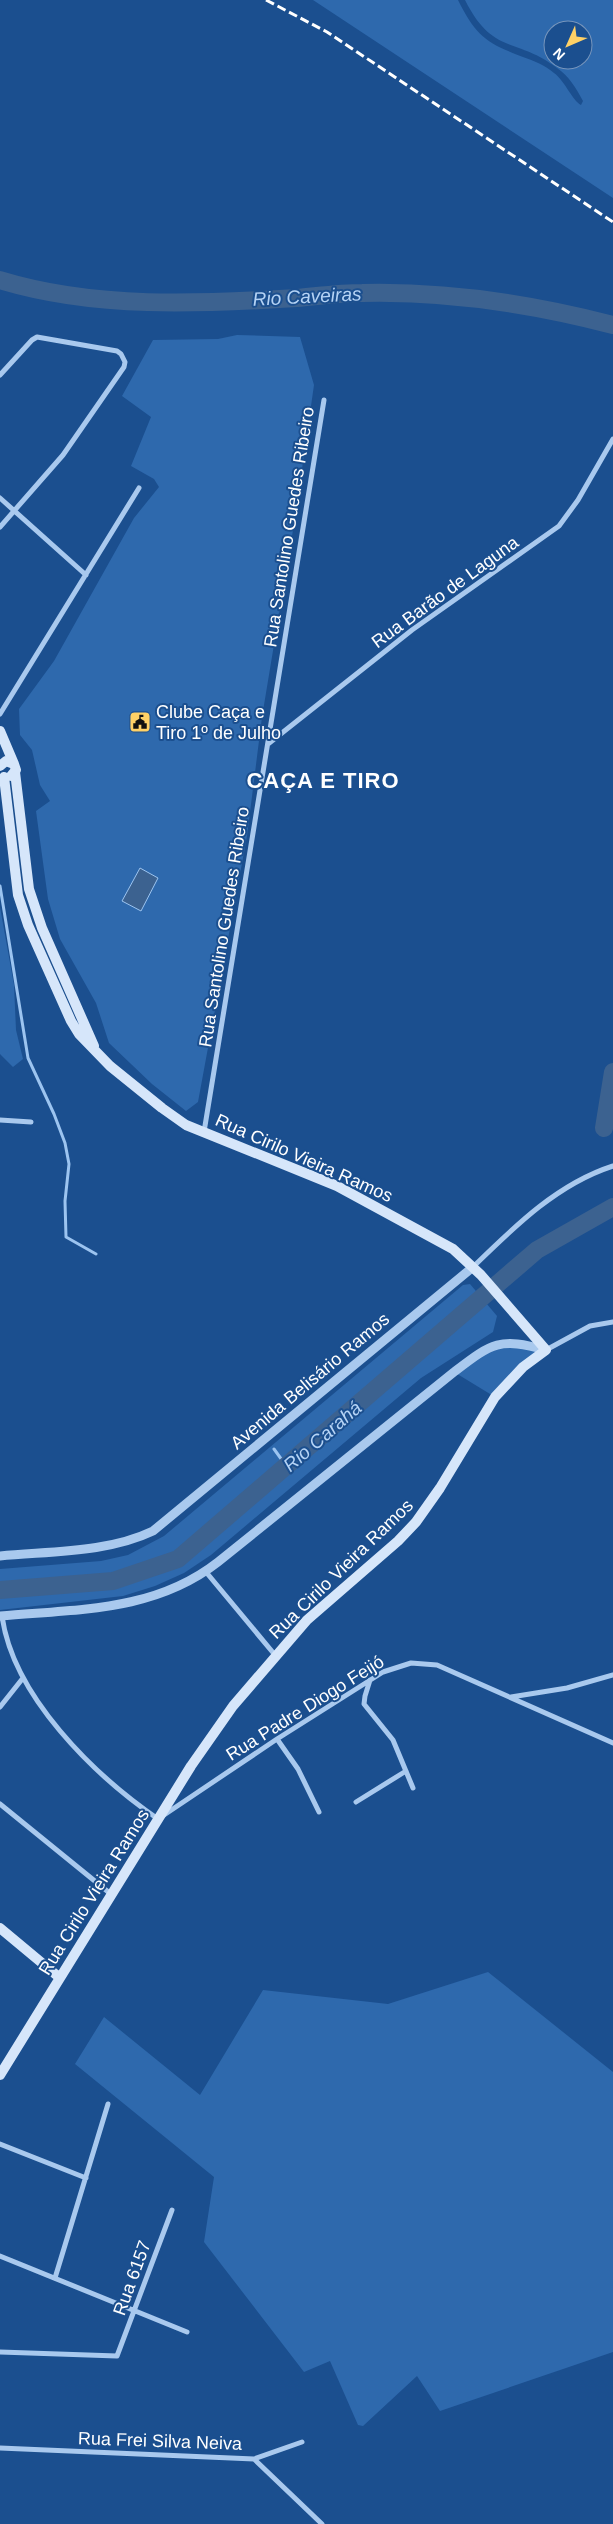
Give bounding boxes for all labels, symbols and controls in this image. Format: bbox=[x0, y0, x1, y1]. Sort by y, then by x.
north arrow bbox=[543, 20, 593, 70]
text: N bbox=[550, 45, 568, 63]
water label: Rio Caveiras bbox=[252, 283, 362, 310]
street label: Rua Santolino Guedes Ribeiro bbox=[260, 405, 318, 649]
street label: Rua Barão de Laguna bbox=[368, 532, 523, 652]
place label: Clube Caça e Tiro 1º de Julho bbox=[156, 702, 281, 743]
public building icon: Clube Caça e Tiro 1º de Julho bbox=[128, 710, 152, 734]
district label: CAÇA E TIRO bbox=[246, 768, 400, 793]
street label: Rua Santolino Guedes Ribeiro bbox=[195, 805, 253, 1049]
street label: Rua Cirilo Vieira Ramos bbox=[212, 1110, 396, 1206]
street label: Avenida Belisário Ramos bbox=[227, 1309, 393, 1453]
water label: Rio Carahá bbox=[279, 1397, 365, 1476]
street label: Rua Cirilo Vieira Ramos bbox=[265, 1495, 417, 1643]
street label: Rua Padre Diogo Feijó bbox=[222, 1651, 388, 1765]
street label: Rua Cirilo Vieira Ramos bbox=[35, 1805, 153, 1979]
street label: Rua 6157 bbox=[109, 2238, 155, 2318]
street label: Rua Frei Silva Neiva bbox=[78, 2428, 243, 2454]

